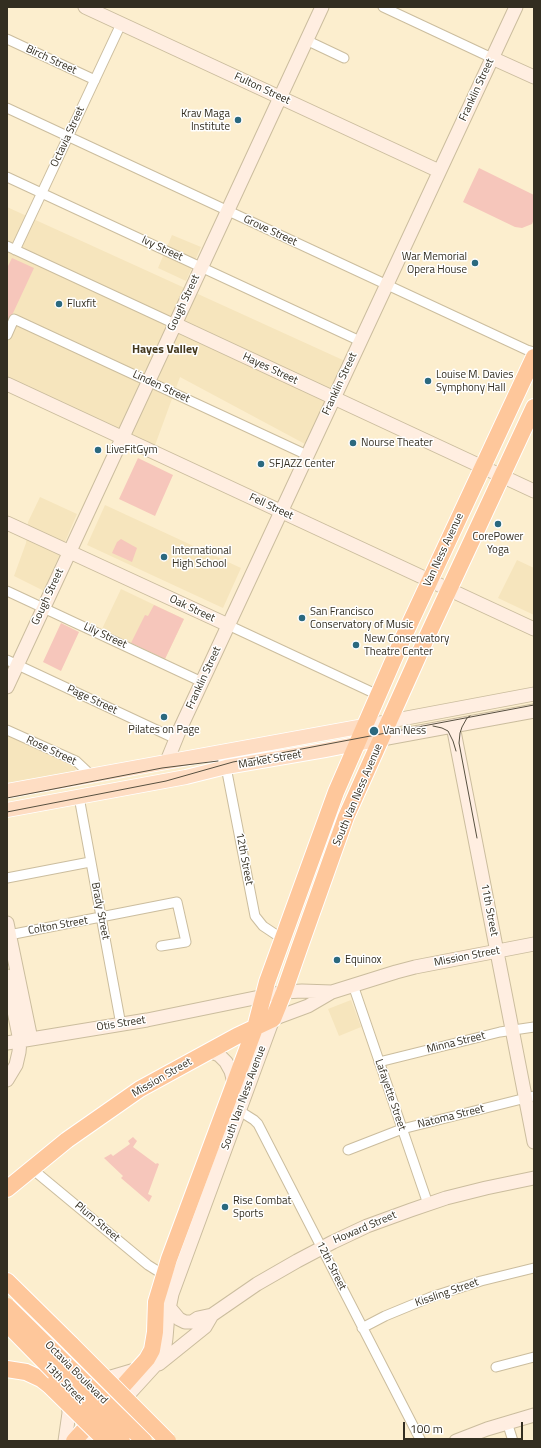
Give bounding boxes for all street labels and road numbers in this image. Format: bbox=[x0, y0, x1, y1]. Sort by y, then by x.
street label: Birch Street bbox=[24, 43, 78, 77]
street label: Franklin Street bbox=[457, 57, 497, 123]
street label: Fulton Street bbox=[232, 70, 292, 108]
street label: Octavia Street bbox=[48, 105, 88, 169]
street label: Grove Street bbox=[241, 213, 299, 249]
street label: Ivy Street bbox=[139, 234, 185, 264]
street label: Gough Street bbox=[165, 273, 203, 333]
street label: Hayes Street bbox=[240, 350, 300, 388]
street label: Franklin Street bbox=[320, 351, 360, 417]
street label: Linden Street bbox=[130, 368, 192, 406]
street label: Fell Street bbox=[247, 491, 295, 523]
street label: Van Ness Avenue bbox=[421, 511, 467, 589]
street label: Gough Street bbox=[29, 567, 67, 627]
street label: Oak Street bbox=[167, 593, 217, 625]
street label: Lily Street bbox=[81, 620, 129, 652]
street label: Franklin Street bbox=[184, 645, 224, 711]
street label: Page Street bbox=[65, 683, 119, 717]
street label: Rose Street bbox=[24, 734, 78, 768]
street label: South Van Ness Avenue bbox=[330, 742, 386, 848]
street label: Market Street bbox=[237, 748, 303, 772]
street label: 12th Street bbox=[232, 832, 256, 886]
street label: Brady Street bbox=[88, 881, 112, 941]
street label: 11th Street bbox=[477, 883, 501, 937]
street label: Colton Street bbox=[27, 914, 89, 938]
street label: Mission Street bbox=[433, 944, 501, 970]
street label: Otis Street bbox=[96, 1014, 146, 1034]
street label: Minna Street bbox=[425, 1029, 487, 1057]
street label: South Van Ness Avenue bbox=[219, 1044, 269, 1152]
street label: Mission Street bbox=[130, 1056, 194, 1100]
street label: Lafayette Street bbox=[372, 1058, 408, 1132]
street label: Natoma Street bbox=[416, 1102, 486, 1132]
street label: Plum Street bbox=[72, 1199, 122, 1245]
street label: Howard Street bbox=[331, 1209, 399, 1247]
street label: 12th Street bbox=[313, 1239, 349, 1293]
street label: Kissling Street bbox=[414, 1276, 480, 1310]
street label: Octavia Boulevard bbox=[42, 1339, 110, 1407]
street label: 13th Street bbox=[41, 1359, 87, 1407]

